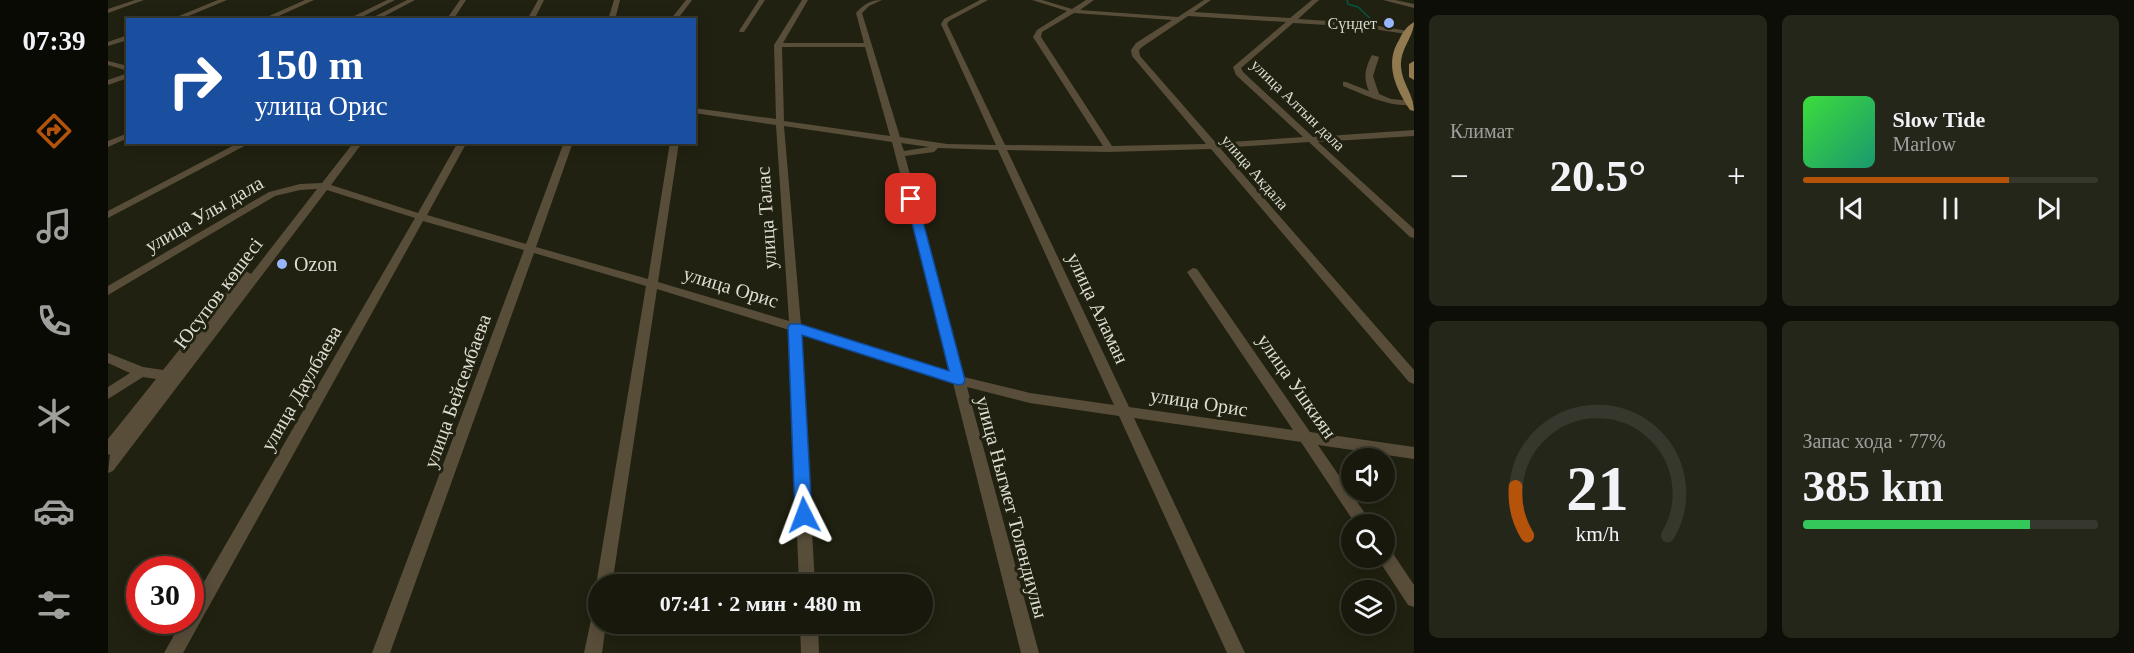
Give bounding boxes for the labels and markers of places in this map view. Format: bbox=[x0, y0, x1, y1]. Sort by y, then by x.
place label: Сүндет bbox=[1328, 15, 1377, 33]
marker: Сүндет bbox=[1382, 16, 1396, 30]
pin bbox=[885, 173, 936, 224]
place label: Ozon bbox=[294, 253, 337, 275]
marker: Ozon bbox=[275, 257, 289, 271]

